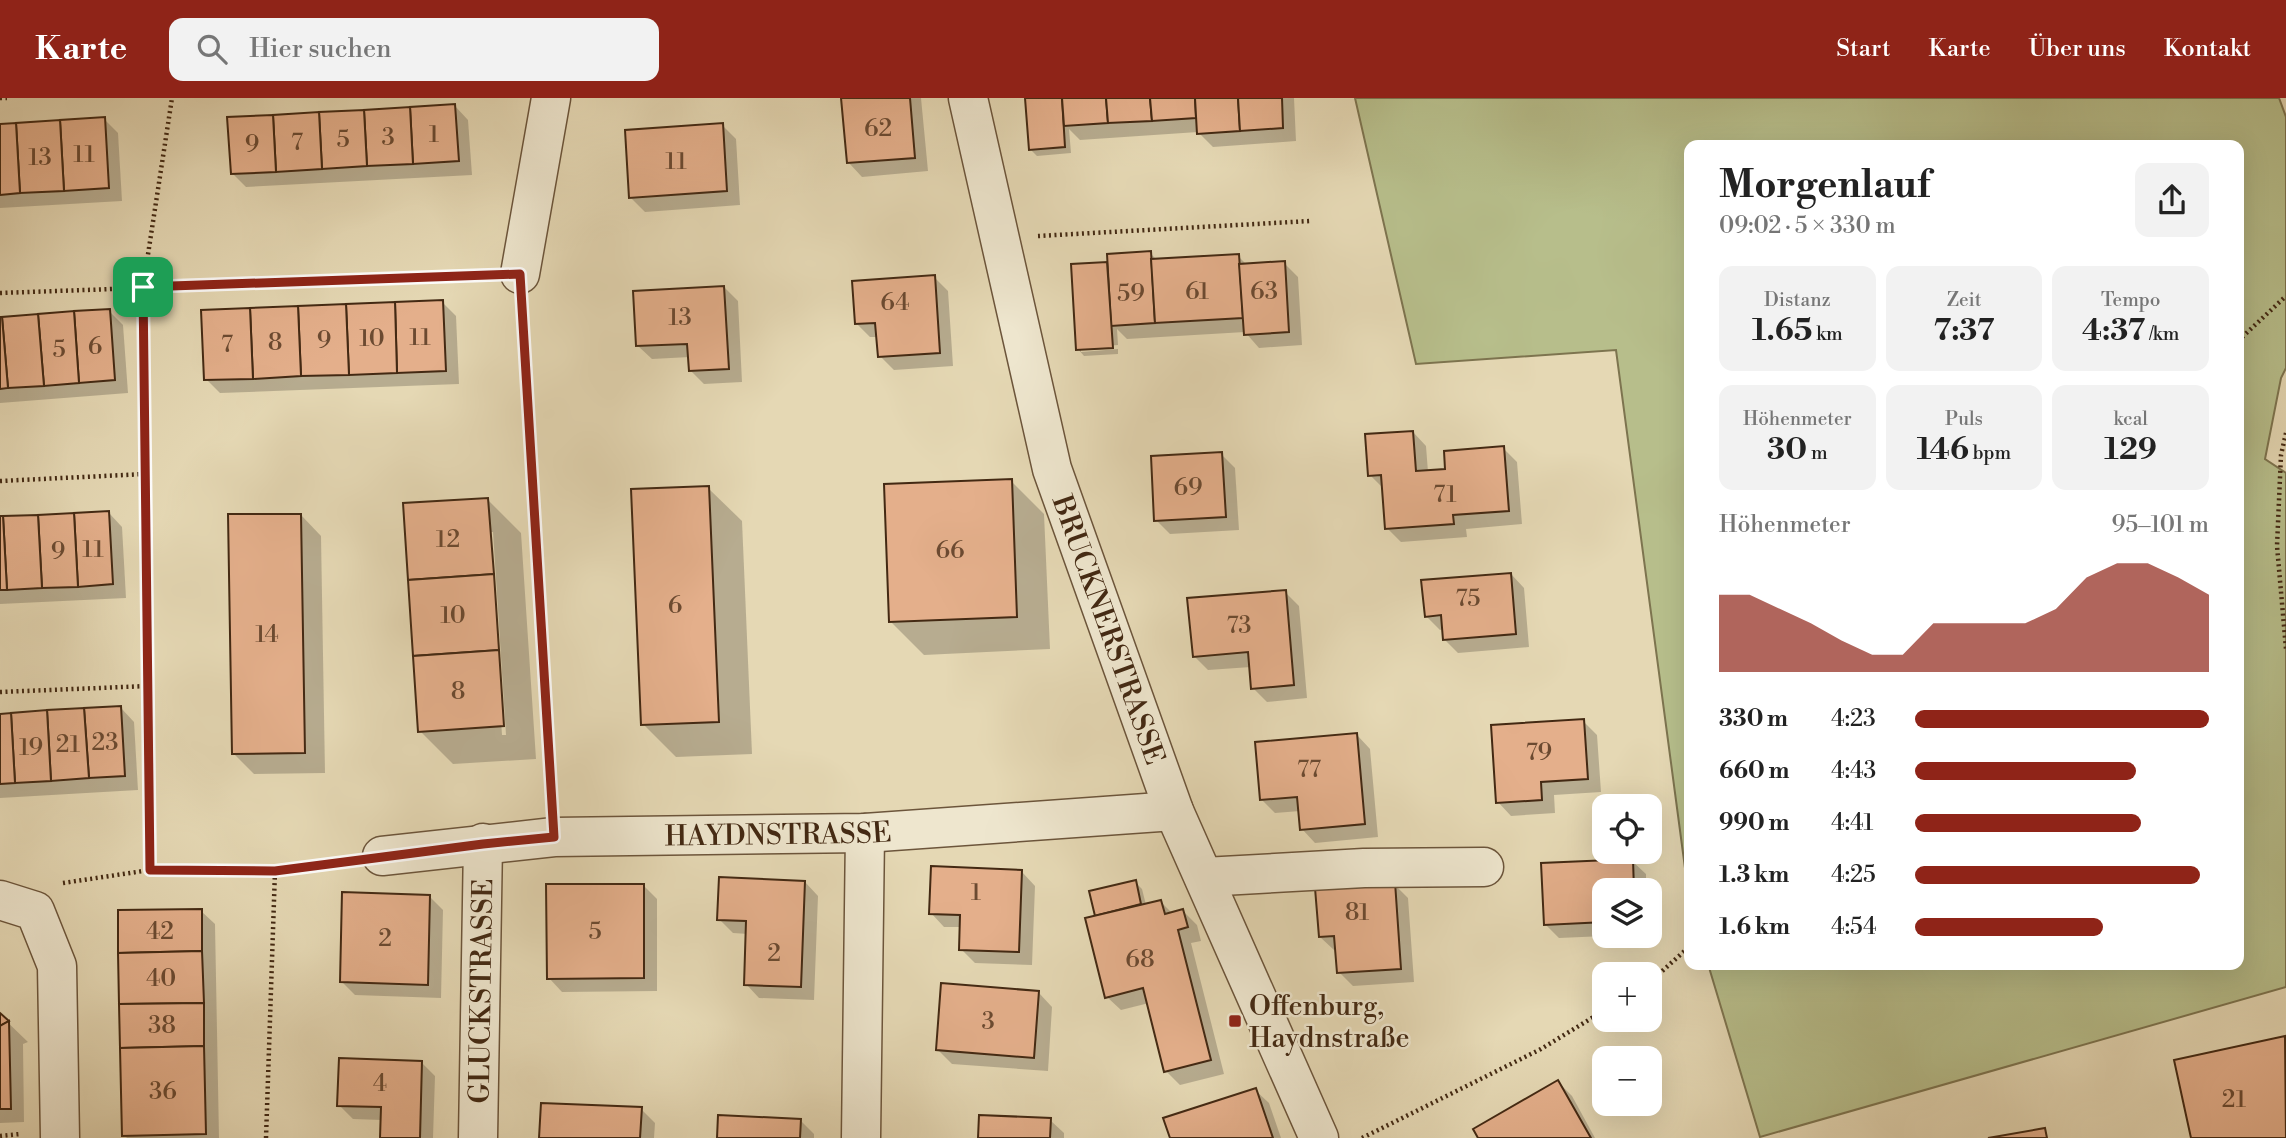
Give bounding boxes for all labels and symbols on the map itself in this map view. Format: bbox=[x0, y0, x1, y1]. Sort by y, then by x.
house number: 62 bbox=[864, 114, 892, 144]
house number: 1 bbox=[429, 120, 440, 150]
house number: 3 bbox=[381, 123, 395, 153]
house number: 5 bbox=[336, 125, 350, 155]
house number: 7 bbox=[291, 128, 303, 158]
house number: 9 bbox=[245, 130, 259, 160]
house number: 11 bbox=[73, 140, 95, 170]
house number: 13 bbox=[28, 143, 52, 173]
house number: 11 bbox=[665, 147, 687, 177]
pin bbox=[113, 257, 173, 317]
house number: 61 bbox=[1185, 277, 1210, 307]
house number: 63 bbox=[1250, 277, 1278, 307]
house number: 59 bbox=[1117, 279, 1145, 309]
house number: 64 bbox=[880, 288, 910, 318]
house number: 13 bbox=[668, 303, 692, 333]
house number: 11 bbox=[409, 323, 431, 353]
house number: 10 bbox=[359, 324, 385, 354]
house number: 9 bbox=[317, 326, 331, 356]
house number: 8 bbox=[268, 328, 282, 358]
house number: 7 bbox=[221, 330, 233, 360]
house number: 6 bbox=[88, 332, 102, 362]
house number: 5 bbox=[52, 335, 66, 365]
house number: 69 bbox=[1173, 473, 1203, 503]
house number: 71 bbox=[1433, 480, 1457, 510]
street label: BRUCKNERSTRASSE bbox=[1043, 490, 1172, 770]
house number: 12 bbox=[436, 525, 460, 555]
house number: 11 bbox=[82, 535, 104, 565]
house number: 66 bbox=[935, 536, 965, 566]
house number: 9 bbox=[51, 537, 65, 567]
house number: 75 bbox=[1456, 584, 1480, 614]
house number: 6 bbox=[668, 591, 682, 621]
house number: 10 bbox=[440, 601, 466, 631]
house number: 73 bbox=[1226, 611, 1252, 641]
house number: 14 bbox=[255, 620, 279, 650]
house number: 8 bbox=[451, 677, 465, 707]
house number: 23 bbox=[92, 728, 118, 758]
house number: 21 bbox=[56, 730, 81, 760]
house number: 19 bbox=[19, 733, 43, 763]
house number: 79 bbox=[1526, 738, 1552, 768]
house number: 77 bbox=[1297, 755, 1321, 785]
street label: HAYDNSTRASSE bbox=[664, 815, 893, 855]
street label: GLUCKSTRASSE bbox=[463, 878, 501, 1104]
house number: 1 bbox=[971, 878, 982, 908]
house number: 81 bbox=[1345, 898, 1370, 928]
house number: 42 bbox=[146, 917, 174, 947]
house number: 5 bbox=[588, 917, 602, 947]
house number: 2 bbox=[378, 924, 392, 954]
house number: 2 bbox=[767, 939, 781, 969]
house number: 68 bbox=[1125, 945, 1155, 975]
house number: 40 bbox=[146, 964, 176, 994]
place label: Offenburg, Haydnstraße bbox=[1249, 989, 1410, 1056]
house number: 3 bbox=[981, 1007, 995, 1037]
house number: 38 bbox=[148, 1011, 176, 1041]
marker: Offenburg, Haydnstraße bbox=[1227, 1013, 1243, 1029]
house number: 4 bbox=[373, 1069, 387, 1099]
house number: 36 bbox=[149, 1077, 177, 1107]
house number: 21 bbox=[2222, 1085, 2247, 1115]

